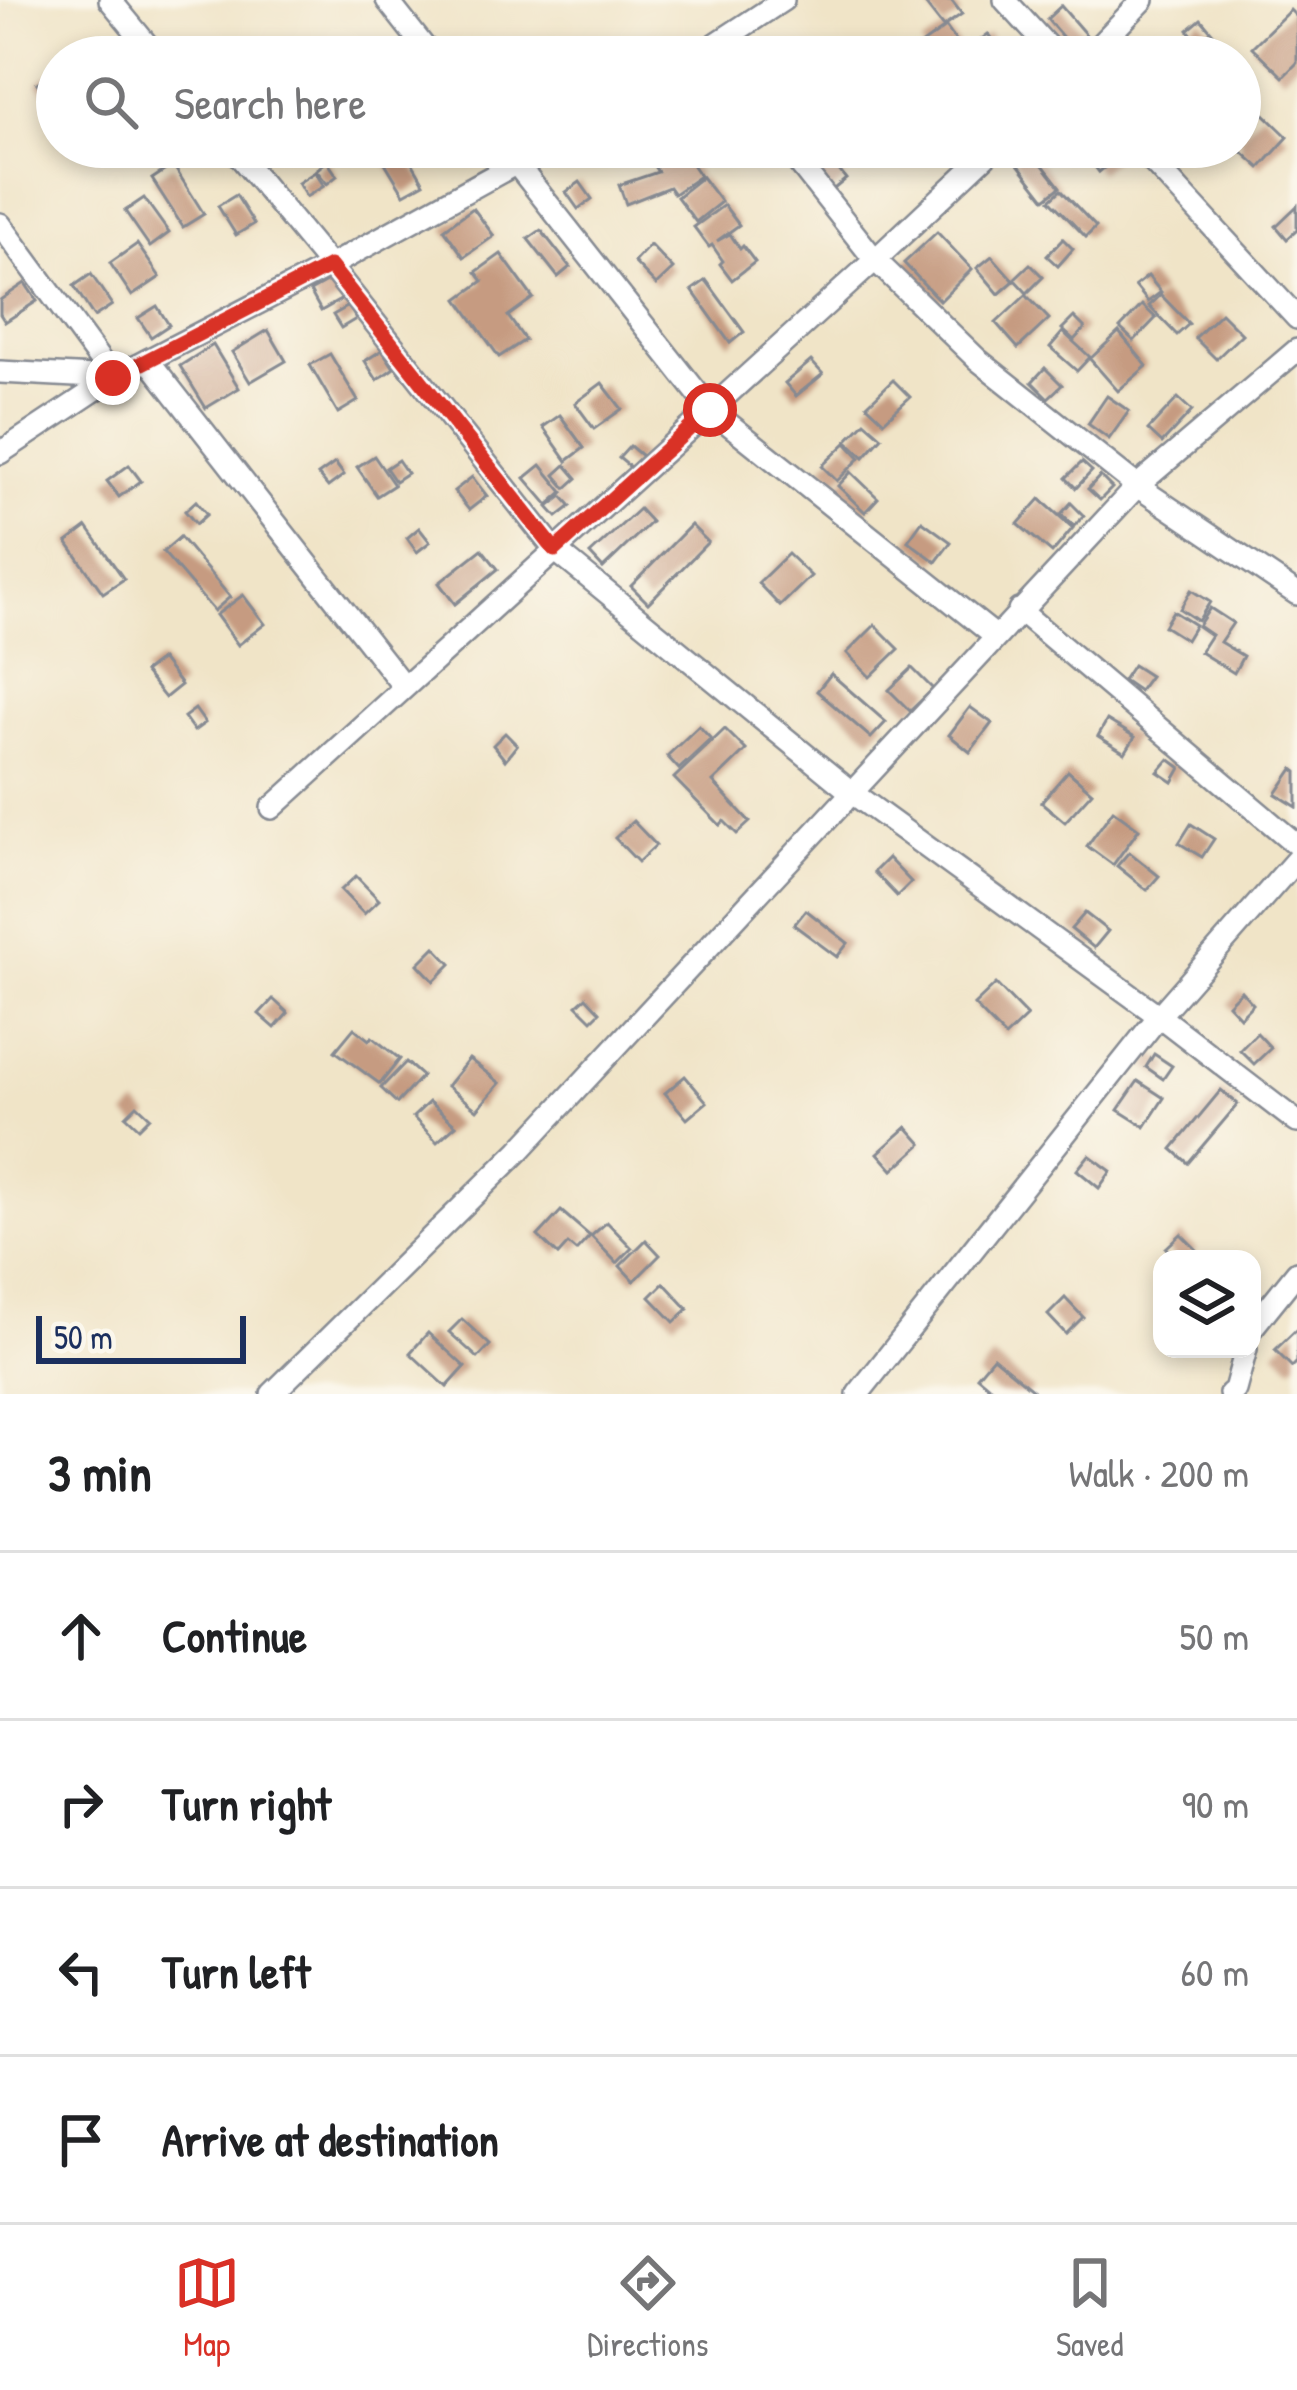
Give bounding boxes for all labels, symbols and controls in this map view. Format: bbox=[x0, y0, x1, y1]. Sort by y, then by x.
search box bbox=[36, 36, 1261, 168]
icon: search bbox=[78, 69, 144, 135]
text: Search here bbox=[174, 72, 366, 133]
route end bbox=[86, 351, 140, 405]
route start bbox=[683, 383, 737, 437]
map controls bbox=[1153, 1250, 1261, 1358]
button: layers bbox=[1153, 1250, 1261, 1358]
scale bar bbox=[36, 1310, 246, 1363]
text: 50 m bbox=[54, 1315, 113, 1359]
text: 3 min bbox=[48, 1438, 152, 1507]
text: Walk · 200 m bbox=[1069, 1446, 1249, 1499]
icon: ahead bbox=[48, 1603, 114, 1669]
text: Continue bbox=[162, 1605, 307, 1666]
text: 50 m bbox=[1180, 1609, 1249, 1662]
icon: right bbox=[48, 1771, 114, 1837]
text: Turn right bbox=[162, 1773, 331, 1834]
text: 90 m bbox=[1182, 1777, 1249, 1830]
icon: left bbox=[48, 1939, 114, 2005]
text: Turn left bbox=[162, 1941, 311, 2002]
text: 60 m bbox=[1180, 1945, 1249, 1998]
icon: arrive bbox=[48, 2107, 114, 2173]
text: Arrive at destination bbox=[162, 2109, 499, 2170]
tab: Map bbox=[174, 2250, 240, 2366]
tab: Directions bbox=[587, 2250, 709, 2366]
tab: Saved bbox=[1056, 2250, 1123, 2366]

